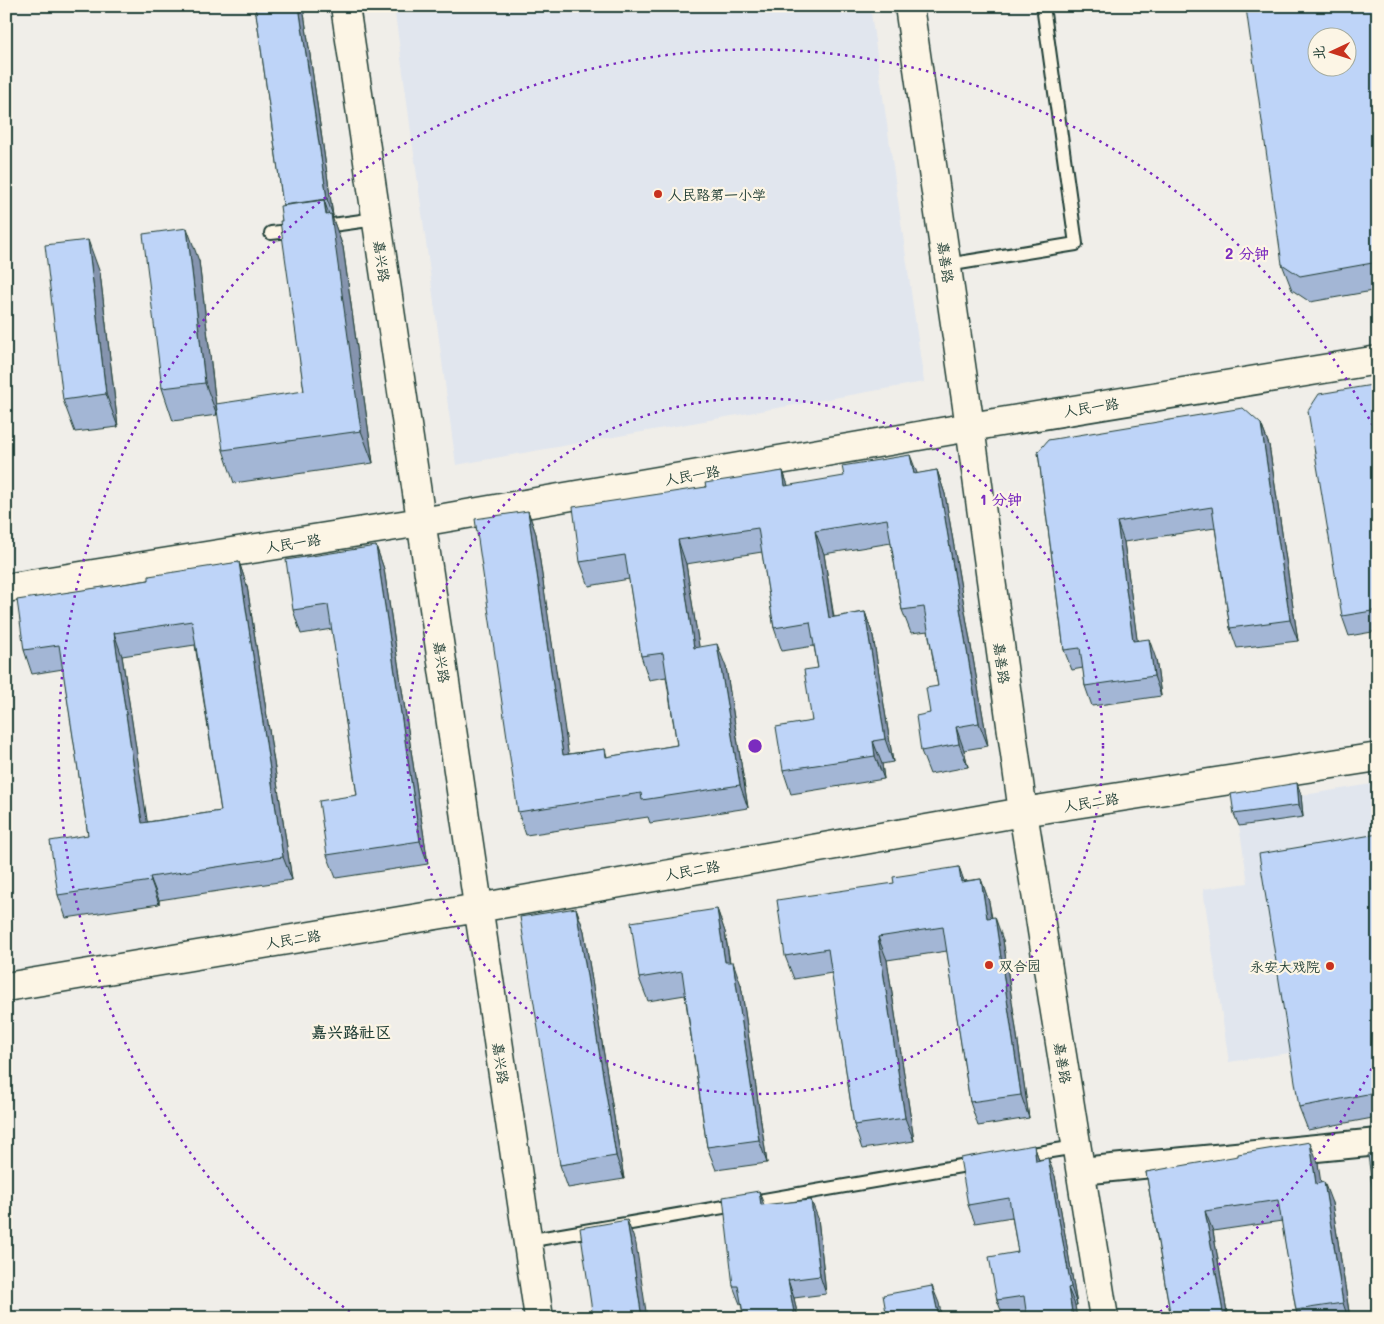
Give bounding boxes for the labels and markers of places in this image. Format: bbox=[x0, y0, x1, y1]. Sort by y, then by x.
place label: 人民路第一小学 bbox=[668, 185, 766, 204]
marker: 人民路第一小学 bbox=[652, 188, 664, 200]
centre of rings bbox=[746, 737, 764, 755]
place label: 双合园 bbox=[999, 956, 1041, 975]
place label: 永安大戏院 bbox=[1250, 957, 1320, 976]
marker: 双合园 bbox=[983, 959, 995, 971]
marker: 永安大戏院 bbox=[1324, 960, 1336, 972]

